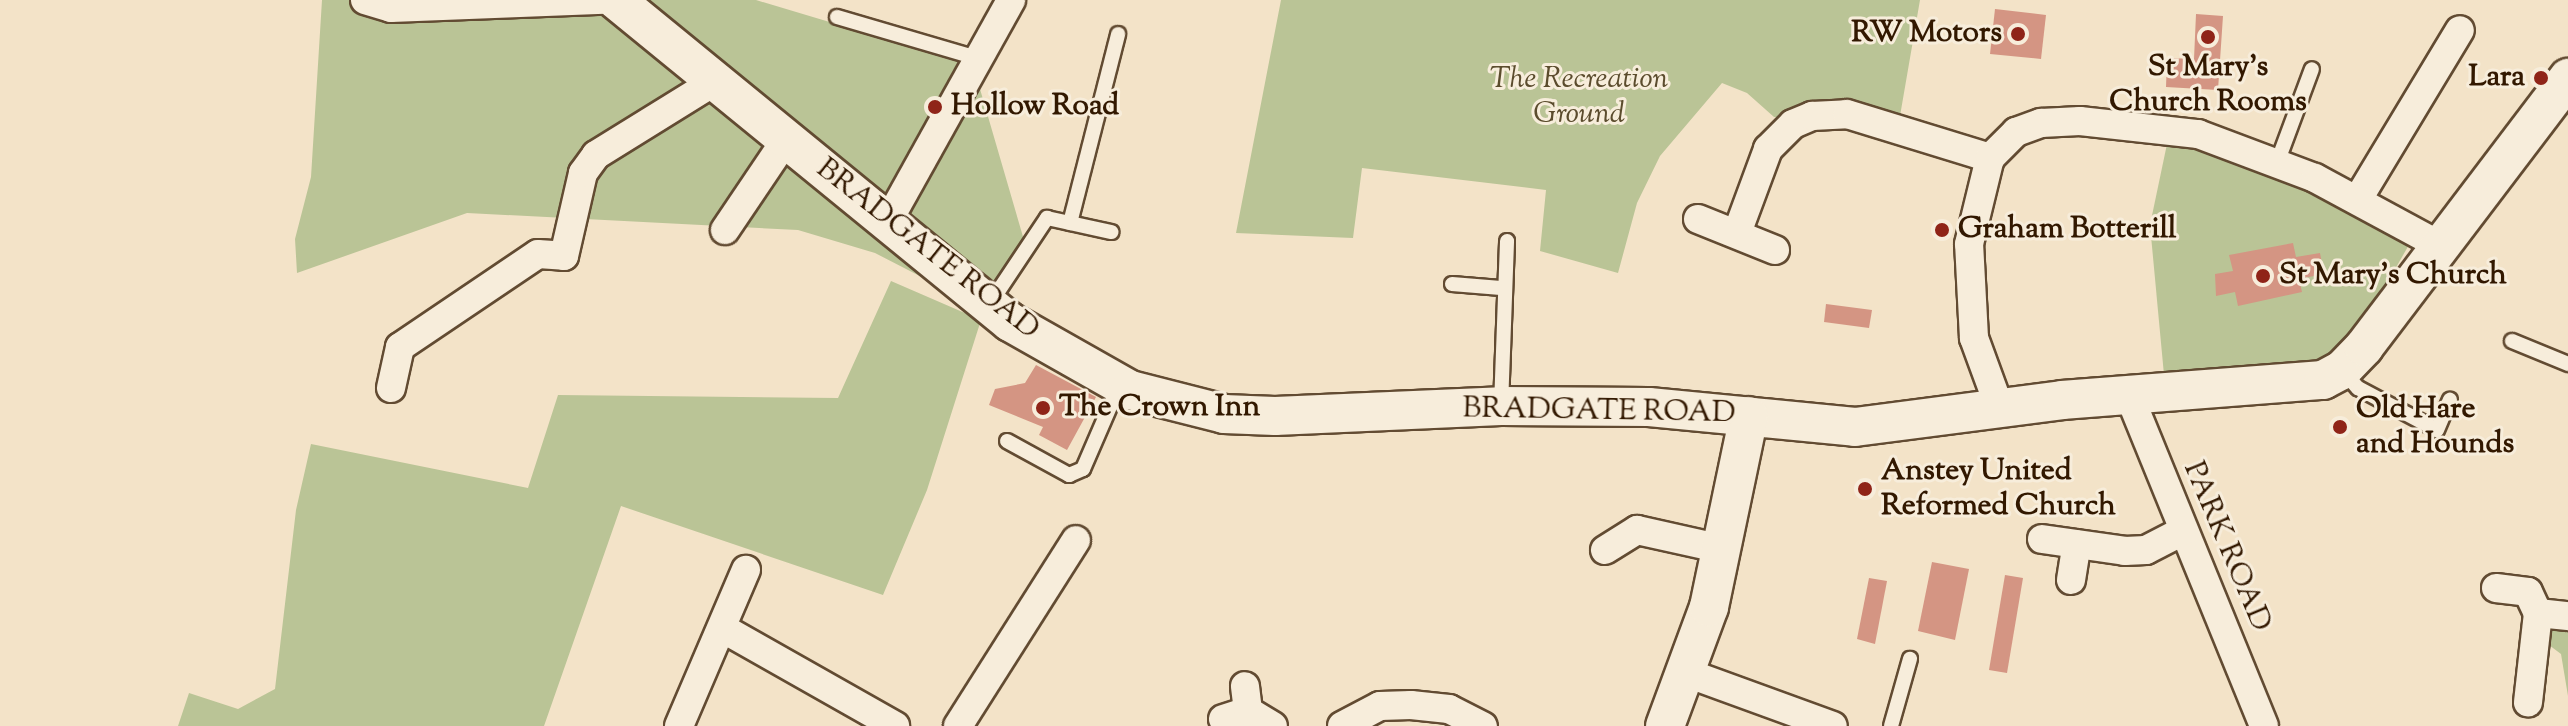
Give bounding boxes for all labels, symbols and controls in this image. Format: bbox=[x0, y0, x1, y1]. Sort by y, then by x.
place label: RW Motors bbox=[1851, 16, 2002, 52]
marker: RW Motors bbox=[2009, 25, 2027, 43]
marker: St Mary's Church Rooms bbox=[2199, 28, 2217, 46]
place label: St Mary's Church Rooms bbox=[2109, 50, 2307, 120]
place label: Lara bbox=[2468, 60, 2525, 96]
park label: The Recreation Ground bbox=[1490, 62, 1668, 132]
marker: Lara bbox=[2532, 69, 2550, 87]
place label: Hollow Road bbox=[951, 89, 1119, 125]
marker: Hollow Road bbox=[926, 98, 944, 116]
street label: BRADGATE ROAD bbox=[808, 152, 1046, 348]
place label: Graham Botterill bbox=[1958, 212, 2176, 248]
marker: Graham Botterill bbox=[1933, 221, 1951, 239]
place label: St Mary's Church bbox=[2279, 258, 2507, 294]
marker: St Mary's Church bbox=[2254, 267, 2272, 285]
place label: The Crown Inn bbox=[1059, 390, 1260, 426]
street label: BRADGATE ROAD bbox=[1462, 392, 1736, 432]
place label: Old Hare and Hounds bbox=[2356, 392, 2514, 462]
marker: The Crown Inn bbox=[1034, 399, 1052, 417]
marker: Old Hare and Hounds bbox=[2331, 418, 2349, 436]
place label: Anstey United Reformed Church bbox=[1881, 454, 2116, 524]
street label: PARK ROAD bbox=[2174, 457, 2278, 637]
marker: Anstey United Reformed Church bbox=[1856, 480, 1874, 498]

